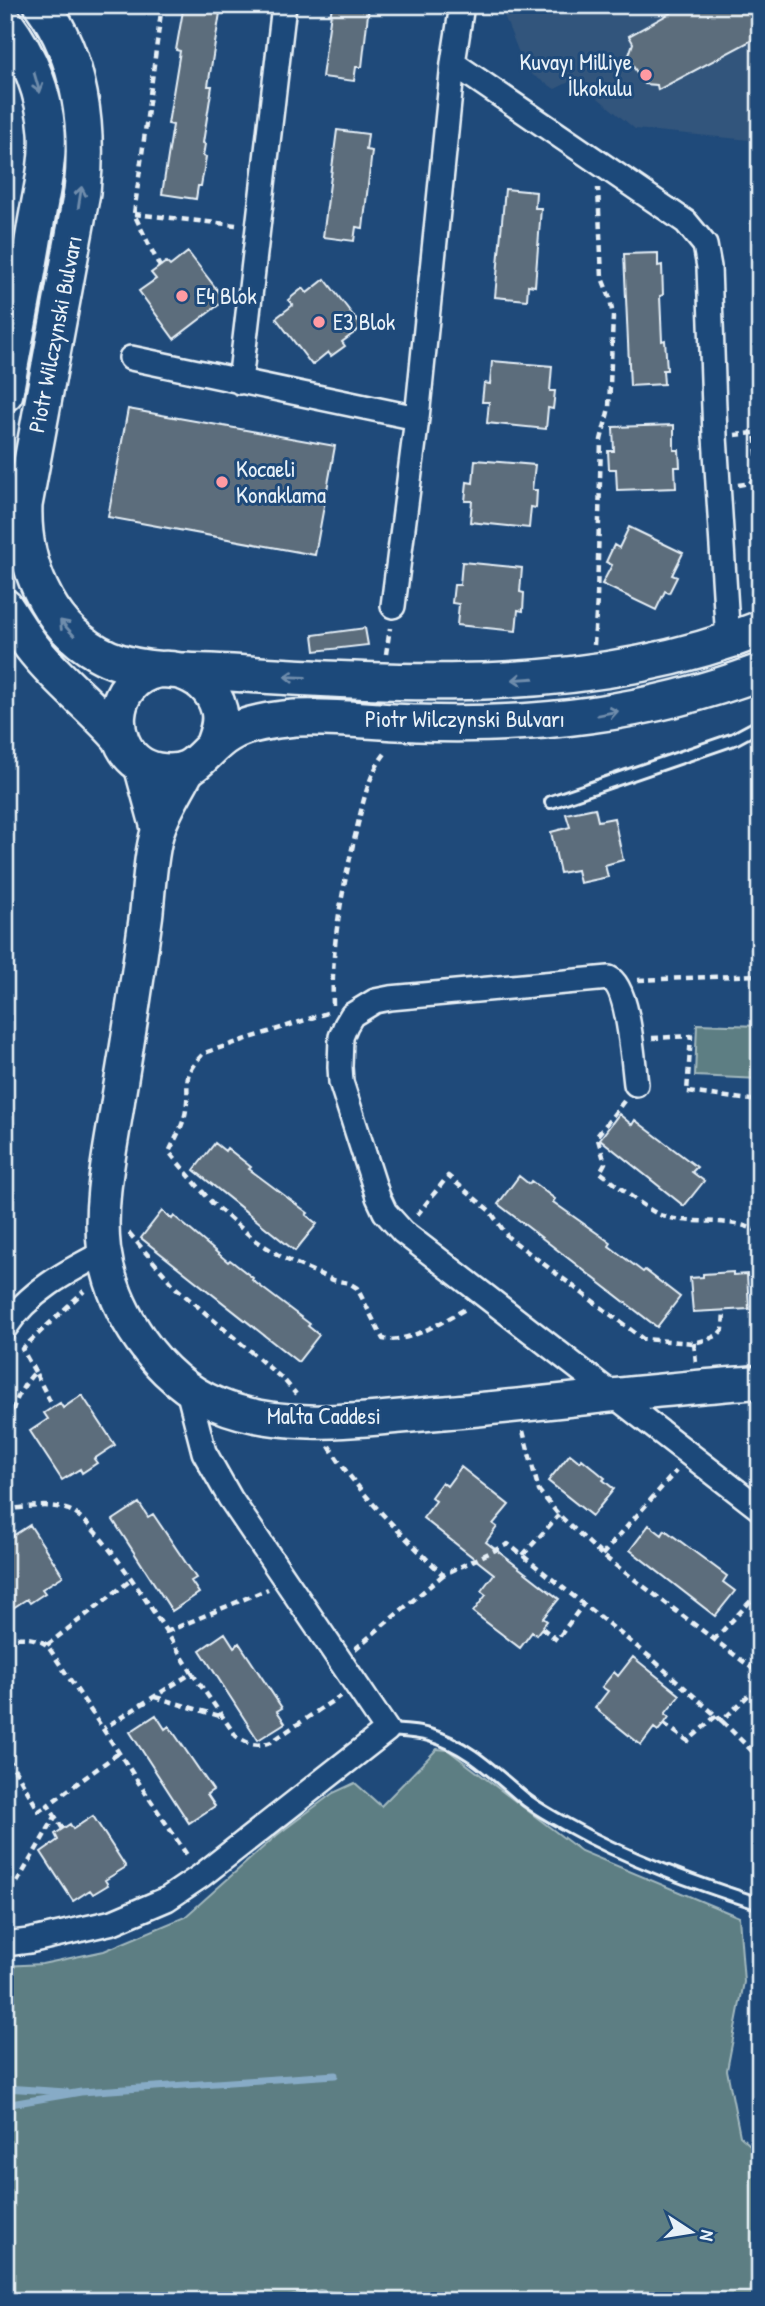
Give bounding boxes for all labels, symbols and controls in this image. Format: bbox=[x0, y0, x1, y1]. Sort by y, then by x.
place label: Kuvayı Milliye İlkokulu bbox=[520, 46, 632, 103]
marker: Kuvayı Milliye İlkokulu bbox=[638, 67, 654, 83]
one-way arrow bbox=[31, 72, 44, 94]
one-way arrow bbox=[74, 186, 87, 209]
street label: Piotr Wilczynski Bulvarı bbox=[20, 233, 89, 435]
place label: E4 Blok bbox=[196, 280, 257, 311]
marker: E4 Blok bbox=[174, 288, 190, 304]
place label: E3 Blok bbox=[333, 306, 396, 337]
marker: E3 Blok bbox=[311, 314, 327, 330]
place label: Kocaeli Konaklama bbox=[236, 453, 326, 510]
marker: Kocaeli Konaklama bbox=[214, 474, 230, 490]
one-way arrow bbox=[59, 619, 75, 637]
one-way arrow bbox=[284, 670, 307, 683]
one-way arrow bbox=[512, 673, 534, 686]
street label: Piotr Wilczynski Bulvarı bbox=[365, 703, 565, 734]
one-way arrow bbox=[596, 706, 619, 719]
street label: Malta Caddesi bbox=[267, 1400, 381, 1431]
north arrow bbox=[656, 2198, 726, 2268]
text: N bbox=[694, 2228, 721, 2243]

